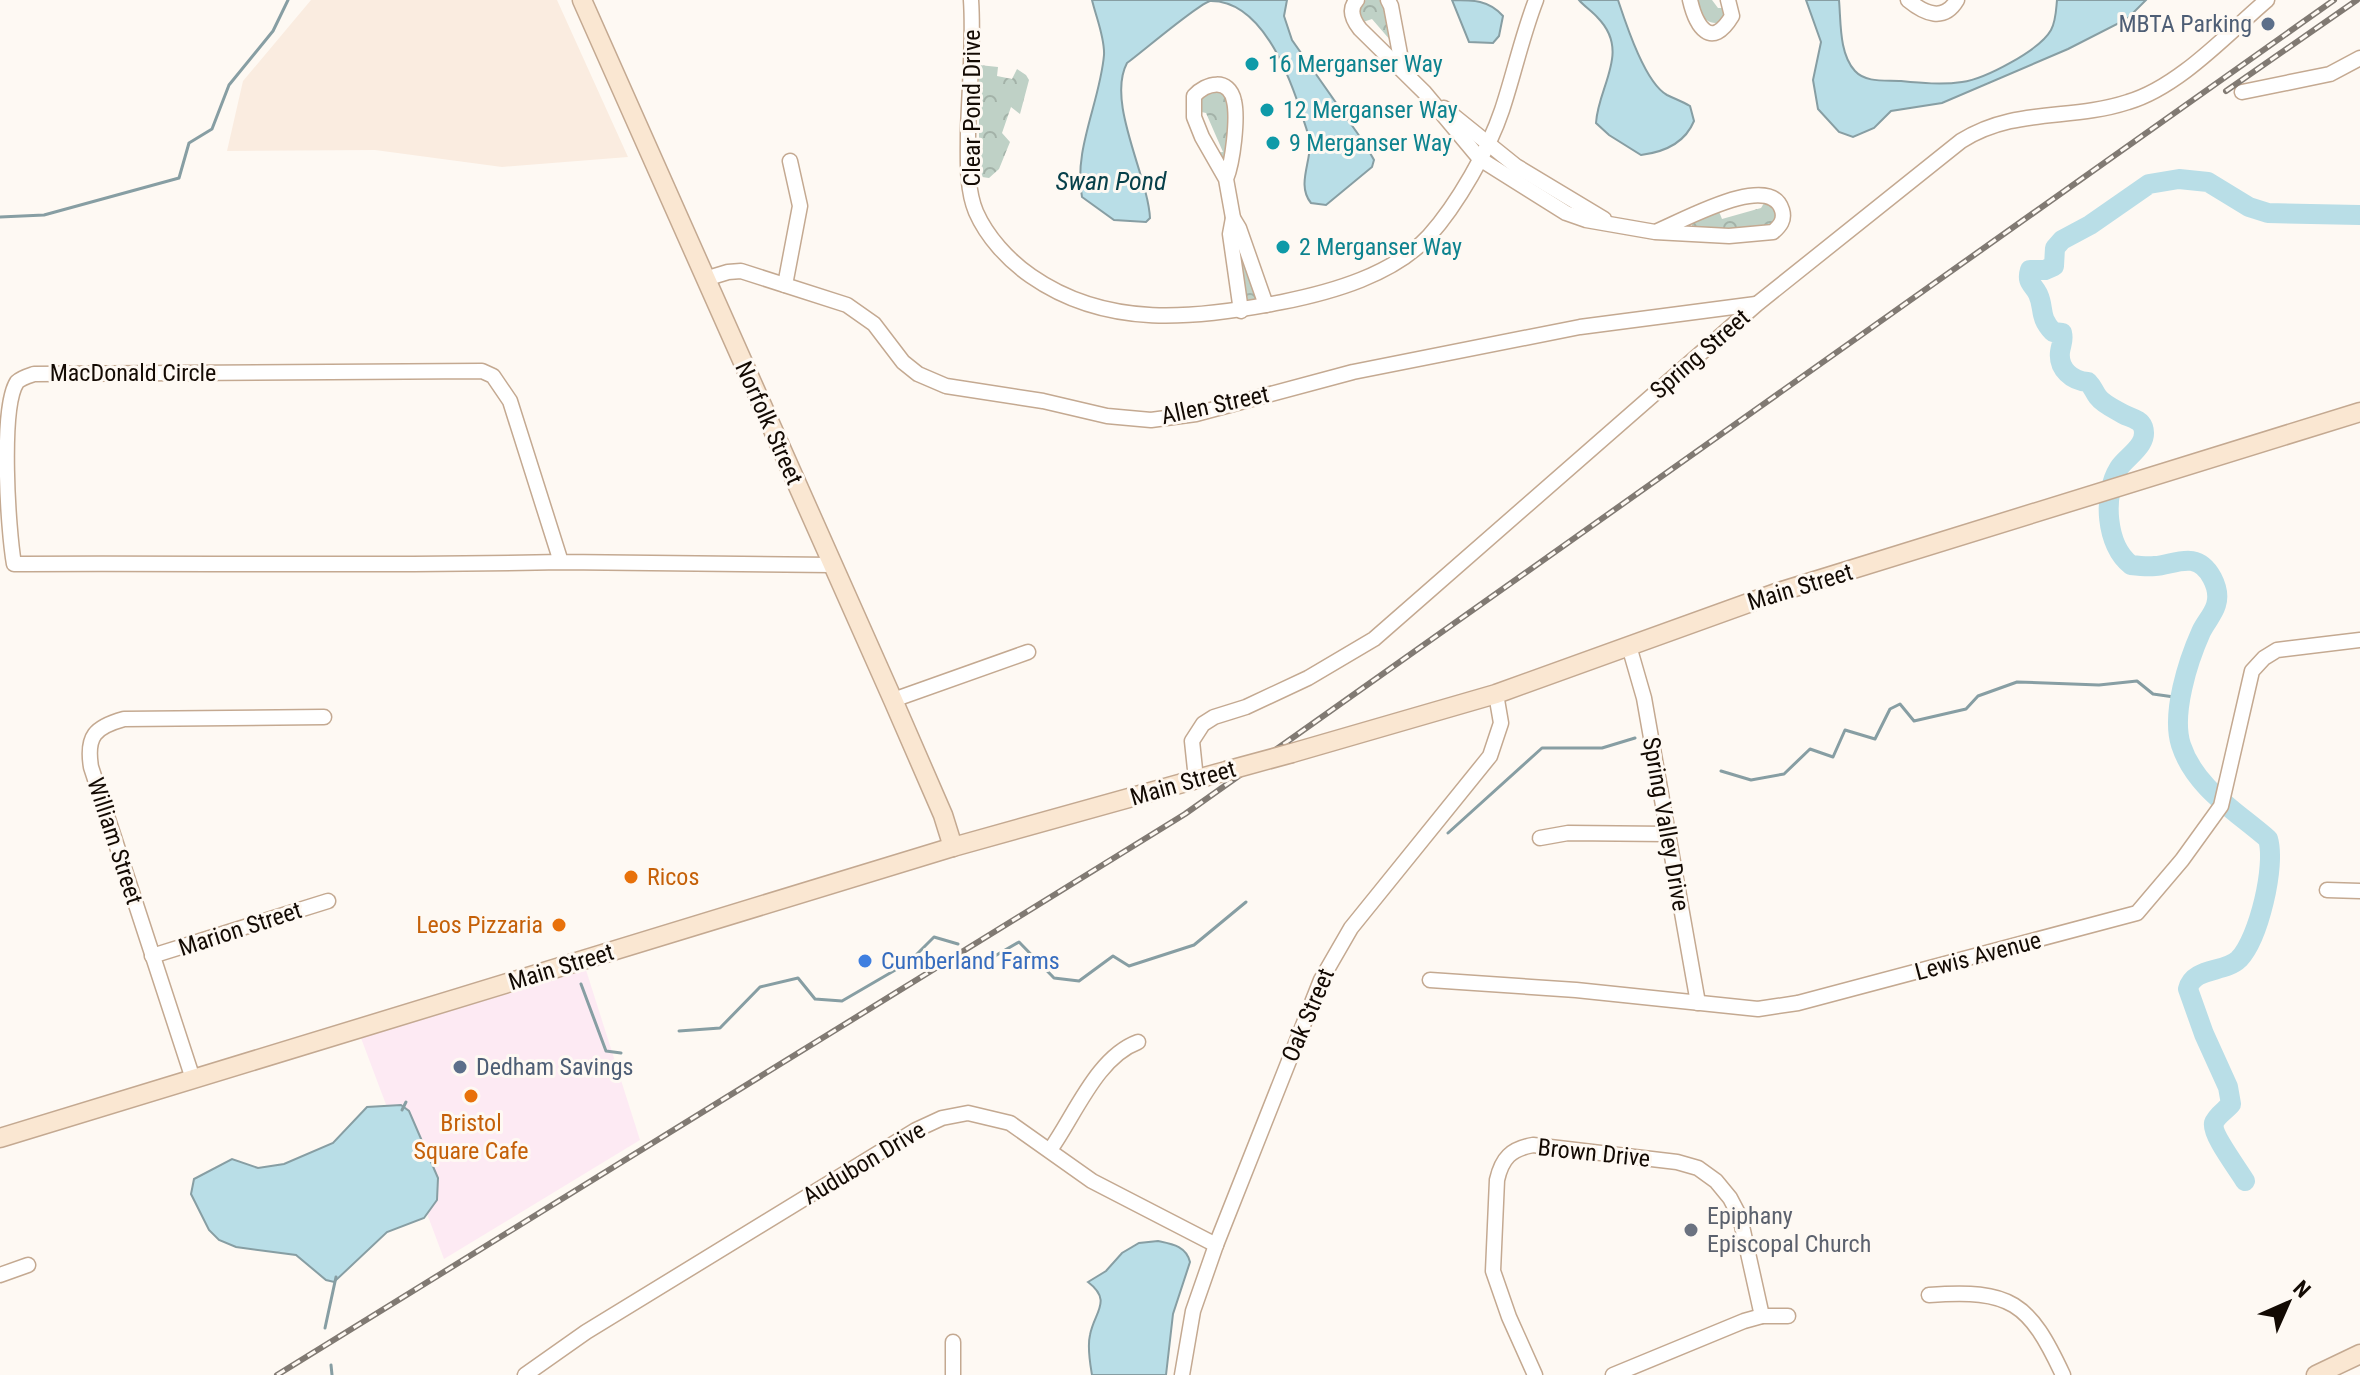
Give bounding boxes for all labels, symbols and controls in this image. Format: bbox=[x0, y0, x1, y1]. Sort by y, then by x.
place label: MBTA Parking bbox=[2118, 10, 2252, 38]
marker: MBTA Parking bbox=[2259, 15, 2277, 33]
street label: Clear Pond Drive bbox=[958, 30, 986, 186]
place label: 16 Merganser Way bbox=[1268, 50, 1443, 78]
marker: 16 Merganser Way bbox=[1243, 55, 1261, 73]
place label: 12 Merganser Way bbox=[1283, 96, 1458, 124]
marker: 12 Merganser Way bbox=[1258, 101, 1276, 119]
place label: 9 Merganser Way bbox=[1289, 129, 1452, 157]
marker: 9 Merganser Way bbox=[1264, 134, 1282, 152]
water label: Swan Pond bbox=[1056, 166, 1167, 196]
place label: 2 Merganser Way bbox=[1299, 233, 1462, 261]
marker: 2 Merganser Way bbox=[1274, 238, 1292, 256]
street label: Spring Street bbox=[1645, 303, 1755, 405]
street label: Norfolk Street bbox=[729, 357, 809, 489]
street label: MacDonald Circle bbox=[50, 359, 216, 387]
street label: Allen Street bbox=[1159, 380, 1271, 430]
street label: Main Street bbox=[1744, 558, 1856, 616]
street label: Spring Valley Drive bbox=[1637, 735, 1695, 913]
street label: Main Street bbox=[1127, 755, 1239, 811]
street label: William Street bbox=[81, 774, 149, 908]
place label: Ricos bbox=[647, 863, 699, 891]
marker: Ricos bbox=[622, 868, 640, 886]
street label: Marion Street bbox=[175, 896, 305, 962]
place label: Leos Pizzaria bbox=[416, 911, 543, 939]
marker: Leos Pizzaria bbox=[550, 916, 568, 934]
street label: Lewis Avenue bbox=[1912, 926, 2044, 986]
street label: Main Street bbox=[505, 938, 617, 996]
place label: Cumberland Farms bbox=[881, 947, 1060, 975]
marker: Cumberland Farms bbox=[856, 952, 874, 970]
street label: Oak Street bbox=[1276, 964, 1340, 1066]
place label: Dedham Savings bbox=[476, 1053, 633, 1081]
marker: Dedham Savings bbox=[451, 1058, 469, 1076]
marker: Bristol Square Cafe bbox=[462, 1087, 480, 1105]
place label: Bristol Square Cafe bbox=[413, 1109, 529, 1165]
street label: Audubon Drive bbox=[798, 1116, 930, 1210]
street label: Brown Drive bbox=[1536, 1133, 1652, 1173]
place label: Epiphany Episcopal Church bbox=[1707, 1202, 1871, 1258]
marker: Epiphany Episcopal Church bbox=[1682, 1221, 1700, 1239]
north arrow bbox=[2248, 1263, 2328, 1343]
text: N bbox=[2288, 1276, 2315, 1303]

